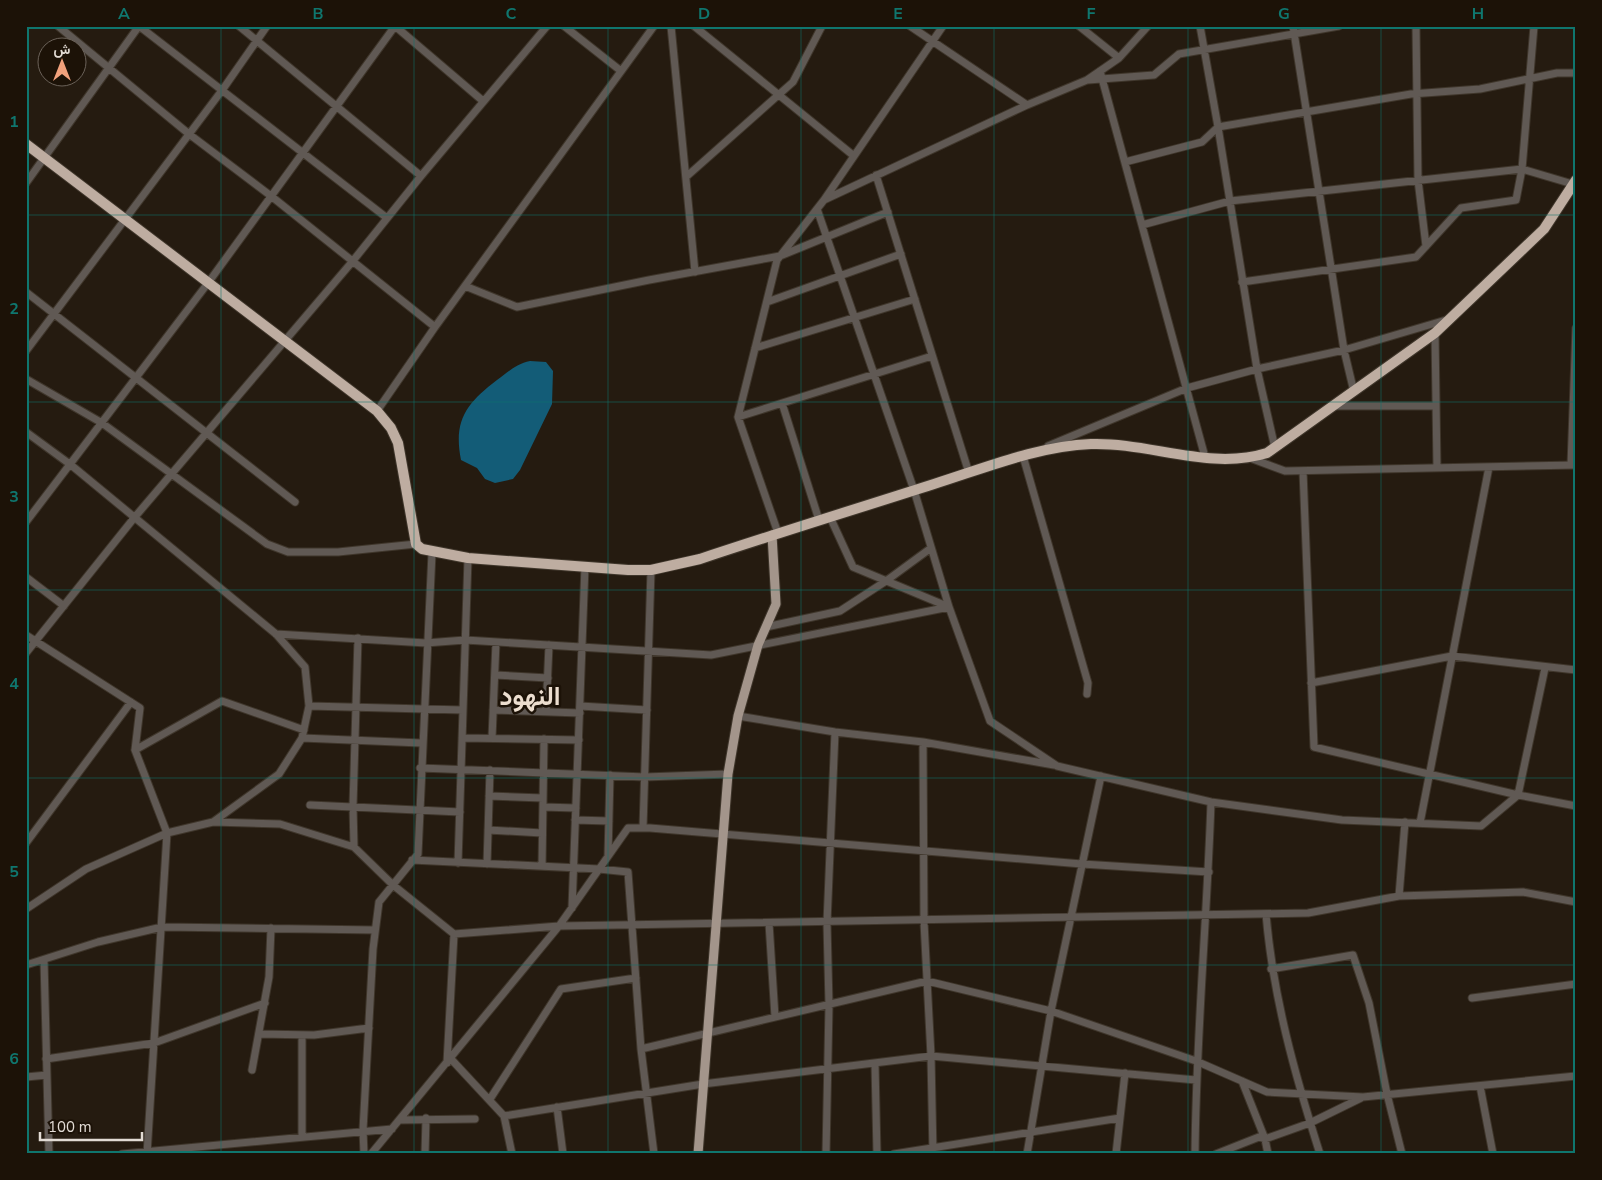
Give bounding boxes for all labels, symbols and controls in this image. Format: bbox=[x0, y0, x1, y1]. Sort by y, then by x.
text: A bbox=[118, 3, 130, 25]
text: B bbox=[312, 3, 324, 25]
text: C bbox=[506, 3, 517, 25]
text: D bbox=[698, 3, 710, 25]
text: E bbox=[893, 3, 903, 25]
text: F bbox=[1087, 3, 1096, 25]
text: G bbox=[1278, 3, 1290, 25]
text: H bbox=[1472, 3, 1484, 25]
north arrow bbox=[38, 38, 88, 88]
text: ش bbox=[54, 40, 71, 59]
text: 1 bbox=[9, 111, 19, 133]
text: 2 bbox=[9, 298, 19, 320]
text: 3 bbox=[9, 486, 19, 508]
text: 4 bbox=[9, 673, 19, 695]
district label: النهود bbox=[500, 679, 560, 714]
text: 5 bbox=[9, 861, 19, 883]
text: 6 bbox=[9, 1048, 19, 1070]
scale bar bbox=[40, 1110, 142, 1142]
text: 100 m bbox=[48, 1117, 92, 1137]

